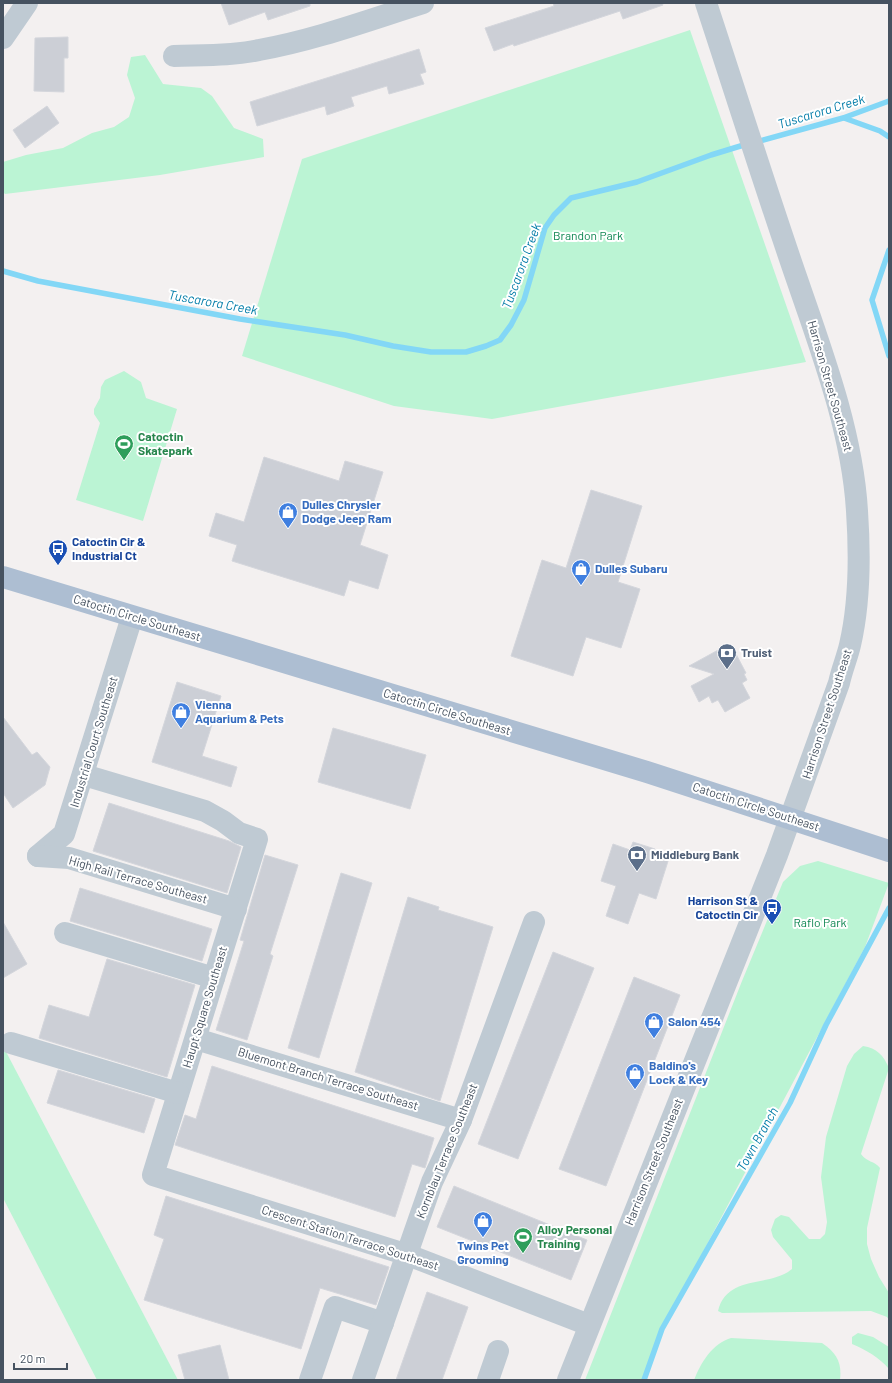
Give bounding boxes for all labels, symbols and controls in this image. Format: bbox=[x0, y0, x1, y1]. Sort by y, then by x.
water label: Tuscarora Creek bbox=[776, 90, 867, 132]
water label: Tuscarora Creek bbox=[498, 220, 544, 311]
park label: Brandon Park bbox=[553, 228, 623, 242]
water label: Tuscarora Creek bbox=[167, 286, 259, 318]
street label: Harrison Street Southeast bbox=[806, 319, 856, 453]
place label: Catoctin Skatepark bbox=[138, 429, 193, 457]
sports icon: Catoctin Skatepark bbox=[113, 433, 135, 461]
place label: Dulles Chrysler Dodge Jeep Ram bbox=[302, 497, 392, 525]
shop icon: Dulles Chrysler Dodge Jeep Ram bbox=[277, 501, 299, 529]
place label: Catoctin Cir & Industrial Ct bbox=[72, 534, 145, 562]
bus stop icon: Catoctin Cir & Industrial Ct bbox=[47, 538, 69, 566]
shop icon: Dulles Subaru bbox=[570, 558, 592, 586]
place label: Dulles Subaru bbox=[595, 561, 668, 575]
street label: Catoctin Circle Southeast bbox=[72, 591, 203, 643]
bank icon: Truist bbox=[716, 642, 738, 670]
place label: Truist bbox=[741, 645, 773, 659]
street label: Harrison Street Southeast bbox=[798, 647, 854, 780]
street label: Industrial Court Southeast bbox=[66, 675, 120, 809]
street label: Catoctin Circle Southeast bbox=[382, 685, 513, 737]
place label: Vienna Aquarium & Pets bbox=[195, 697, 284, 725]
shop icon: Vienna Aquarium & Pets bbox=[170, 701, 192, 729]
street label: Catoctin Circle Southeast bbox=[691, 779, 821, 833]
bank icon: Middleburg Bank bbox=[626, 844, 648, 872]
place label: Middleburg Bank bbox=[651, 847, 740, 861]
street label: High Rail Terrace Southeast bbox=[67, 853, 209, 906]
place label: Harrison St & Catoctin Cir bbox=[688, 893, 758, 921]
bus stop icon: Harrison St & Catoctin Cir bbox=[761, 897, 783, 925]
park label: Raflo Park bbox=[793, 915, 847, 929]
street label: Haupt Square Southeast bbox=[179, 944, 229, 1069]
shop icon: Salon 454 bbox=[643, 1011, 665, 1039]
place label: Salon 454 bbox=[668, 1014, 721, 1028]
street label: Bluemont Branch Terrace Southeast bbox=[236, 1044, 420, 1112]
place label: Baldino's Lock & Key bbox=[649, 1058, 708, 1086]
shop icon: Baldino's Lock & Key bbox=[624, 1062, 646, 1090]
street label: Kornblau Terrace Southeast bbox=[413, 1081, 480, 1220]
street label: Harrison Street Southeast bbox=[621, 1096, 685, 1227]
water label: Town Branch bbox=[733, 1104, 781, 1174]
street label: Crescent Station Terrace Southeast bbox=[260, 1202, 441, 1272]
shop icon: Twins Pet Grooming bbox=[472, 1210, 494, 1238]
place label: Alloy Personal Training bbox=[537, 1222, 612, 1250]
sports icon: Alloy Personal Training bbox=[512, 1226, 534, 1254]
place label: Twins Pet Grooming bbox=[457, 1238, 509, 1266]
scale bar bbox=[14, 1345, 67, 1371]
text: 20 m bbox=[20, 1351, 46, 1365]

